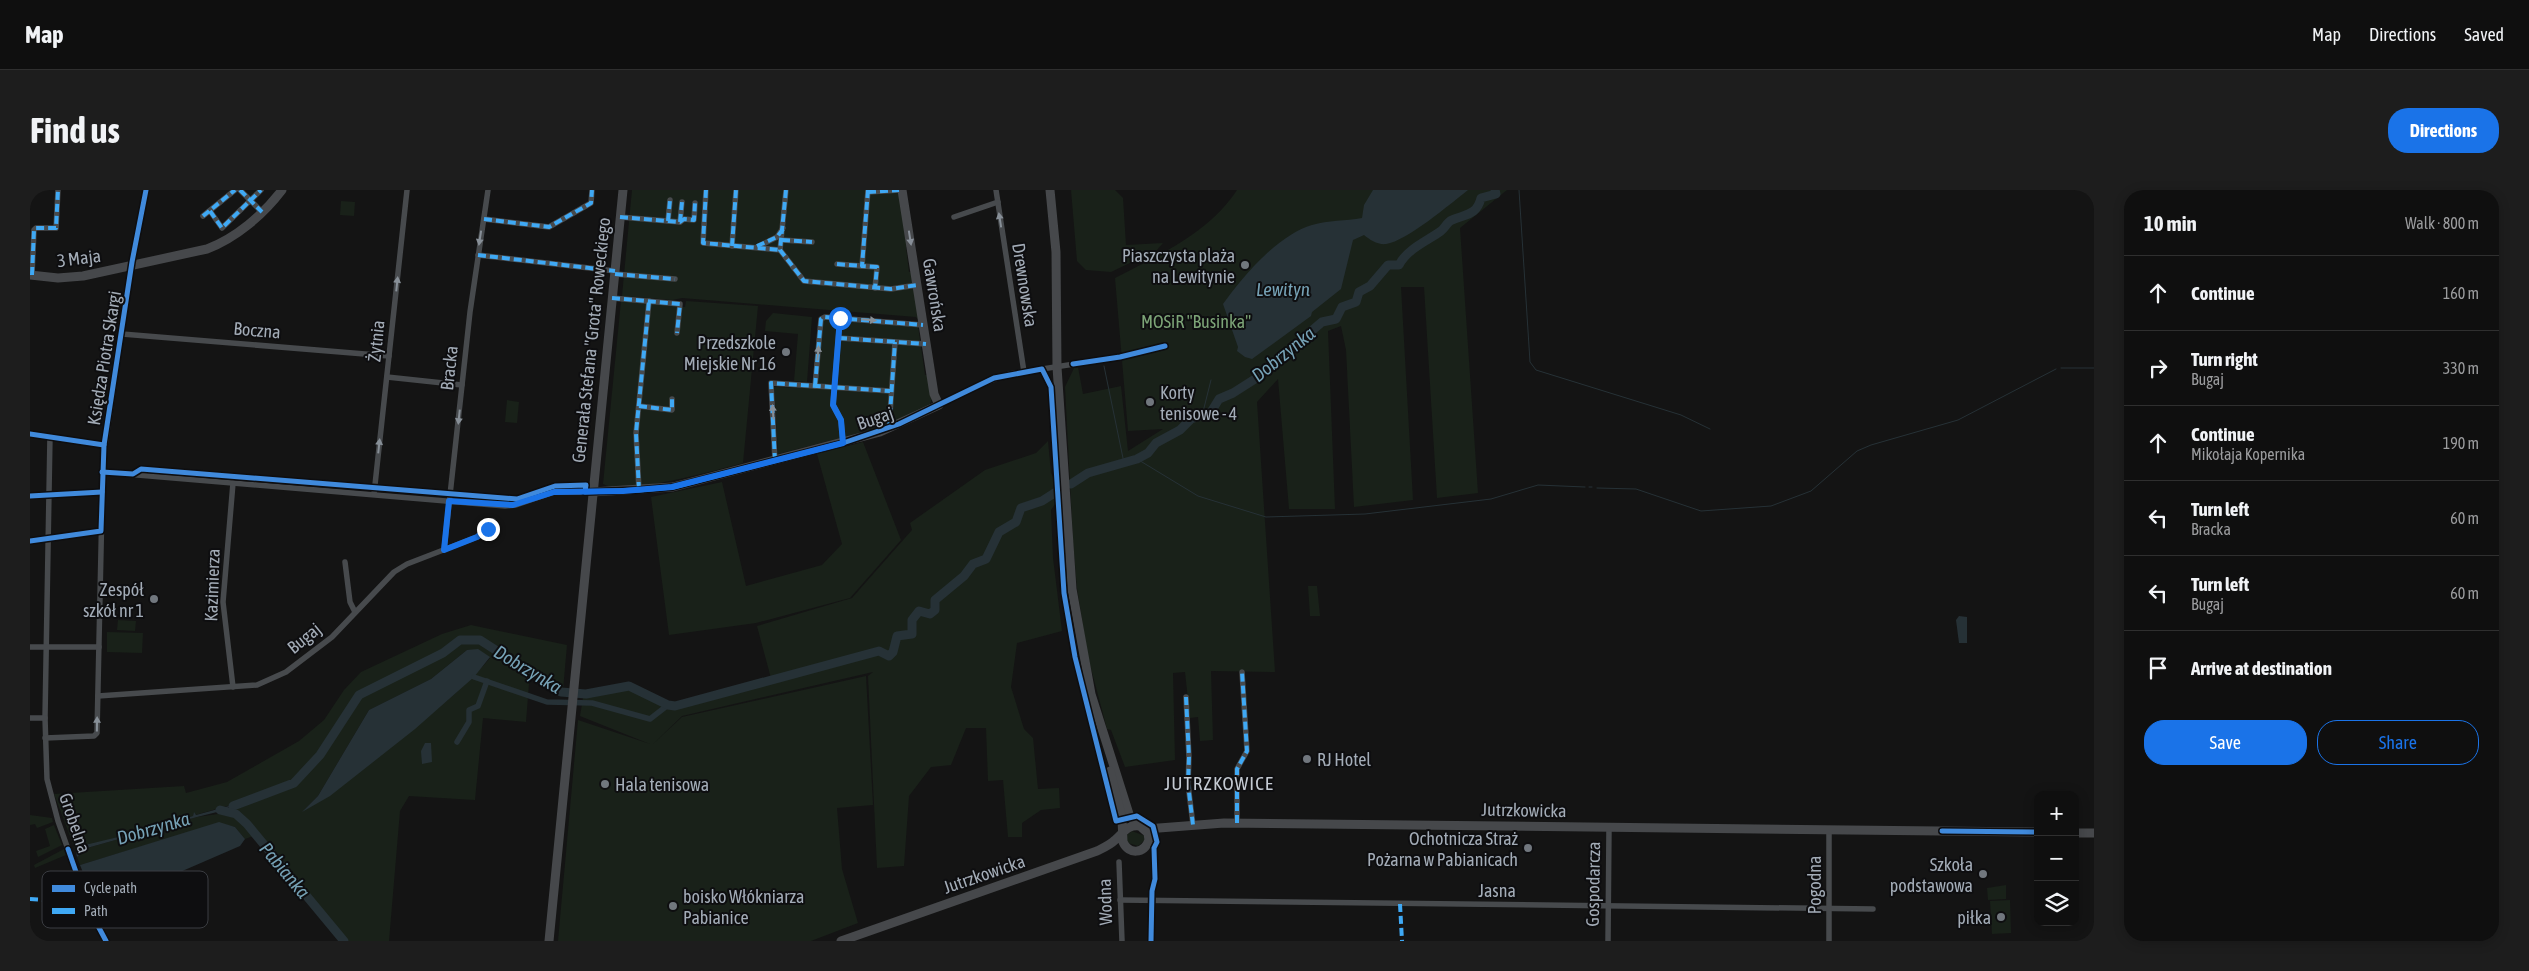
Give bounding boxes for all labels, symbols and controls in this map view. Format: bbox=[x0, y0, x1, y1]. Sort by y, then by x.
text: Map bbox=[25, 21, 64, 48]
text: Map bbox=[2312, 24, 2341, 45]
text: Directions bbox=[2369, 24, 2436, 45]
text: Saved bbox=[2464, 24, 2504, 45]
button: Directions bbox=[2388, 108, 2499, 153]
text: Find us bbox=[30, 110, 120, 150]
text: 10 min bbox=[2144, 211, 2197, 235]
one-way arrow bbox=[996, 212, 1004, 228]
text: Walk · 800 m bbox=[2405, 214, 2479, 232]
street label: Generała Stefana "Grota" Roweckiego bbox=[568, 216, 614, 464]
one-way arrow bbox=[476, 230, 484, 246]
one-way arrow bbox=[906, 231, 914, 247]
street label: Drewnowska bbox=[1008, 242, 1042, 328]
street label: 3 Maja bbox=[56, 245, 102, 271]
place label: Piaszczysta plaża na Lewitynie bbox=[1122, 245, 1235, 287]
street label: Gawrońska bbox=[919, 257, 951, 333]
marker: Piaszczysta plaża na Lewitynie bbox=[1239, 259, 1251, 271]
one-way arrow bbox=[393, 276, 401, 292]
water label: Lewityn bbox=[1256, 278, 1310, 300]
icon: ahead bbox=[2144, 279, 2172, 307]
text: Continue bbox=[2191, 282, 2255, 304]
text: 160 m bbox=[2443, 284, 2479, 302]
street label: Księdza Piotra Skargi bbox=[83, 289, 125, 427]
route start bbox=[829, 307, 852, 330]
park label: MOSiR "Businka" bbox=[1141, 311, 1251, 332]
street label: Boczna bbox=[233, 317, 281, 343]
one-way arrow bbox=[861, 317, 877, 325]
street label: Żytnia bbox=[363, 319, 389, 363]
water label: Dobrzynka bbox=[1247, 322, 1319, 386]
place label: Przedszkole Miejskie Nr 16 bbox=[684, 332, 776, 374]
one-way arrow bbox=[814, 344, 822, 360]
street label: Bracka bbox=[436, 345, 462, 391]
marker: Przedszkole Miejskie Nr 16 bbox=[780, 346, 792, 358]
text: Turn right bbox=[2191, 348, 2258, 370]
icon: right bbox=[2144, 354, 2172, 382]
text: 330 m bbox=[2443, 359, 2479, 377]
text: Bugaj bbox=[2191, 370, 2224, 388]
place label: Korty tenisowe - 4 bbox=[1160, 382, 1237, 424]
marker: Korty tenisowe - 4 bbox=[1144, 396, 1156, 408]
street label: Bugaj bbox=[854, 402, 896, 434]
one-way arrow bbox=[769, 404, 777, 420]
one-way arrow bbox=[455, 409, 463, 425]
text: Continue bbox=[2191, 423, 2255, 445]
icon: ahead bbox=[2144, 429, 2172, 457]
text: 190 m bbox=[2443, 434, 2479, 452]
one-way arrow bbox=[375, 438, 383, 454]
text: Mikołaja Kopernika bbox=[2191, 445, 2305, 463]
text: Turn left bbox=[2191, 498, 2249, 520]
icon: left bbox=[2144, 504, 2172, 532]
text: 60 m bbox=[2450, 509, 2479, 527]
route end bbox=[477, 518, 500, 541]
text: Bracka bbox=[2191, 520, 2231, 538]
street label: Kazimierza bbox=[200, 548, 224, 622]
text: Turn left bbox=[2191, 573, 2249, 595]
place label: Zespół szkół nr 1 bbox=[83, 579, 144, 621]
icon: left bbox=[2144, 579, 2172, 607]
text: 60 m bbox=[2450, 584, 2479, 602]
marker: Zespół szkół nr 1 bbox=[148, 593, 160, 605]
text: Bugaj bbox=[2191, 595, 2224, 613]
street label: Bugaj bbox=[283, 618, 325, 658]
water label: Dobrzynka bbox=[490, 640, 566, 698]
icon: arrive bbox=[2144, 654, 2172, 682]
text: Arrive at destination bbox=[2191, 657, 2332, 679]
one-way arrow bbox=[93, 715, 101, 731]
button: Save bbox=[2144, 720, 2307, 765]
button: Share bbox=[2317, 720, 2479, 765]
place label: RJ Hotel bbox=[1317, 749, 1371, 770]
marker: RJ Hotel bbox=[1301, 753, 1313, 765]
district label: JUTRZKOWICE bbox=[1164, 772, 1274, 794]
place label: Hala tenisowa bbox=[615, 774, 709, 795]
marker: Hala tenisowa bbox=[599, 778, 611, 790]
street label: Grobelna bbox=[55, 790, 95, 856]
map controls bbox=[2034, 791, 2079, 926]
button: + bbox=[2034, 791, 2079, 836]
street label: Jutrzkowicka bbox=[1481, 799, 1567, 821]
water label: Dobrzynka bbox=[114, 807, 192, 849]
place label: Ochotnicza Straż Pożarna w Pabianicach bbox=[1367, 828, 1519, 870]
button: − bbox=[2034, 836, 2079, 881]
water label: Pabianka bbox=[255, 838, 315, 903]
street label: Gospodarcza bbox=[1582, 841, 1604, 927]
marker: Ochotnicza Straż Pożarna w Pabianicach bbox=[1522, 842, 1534, 854]
street label: Jutrzkowicka bbox=[940, 850, 1028, 898]
place label: Szkoła podstawowa bbox=[1890, 854, 1973, 896]
street label: Pogodna bbox=[1804, 856, 1825, 914]
marker: Szkoła podstawowa bbox=[1977, 868, 1989, 880]
legend bbox=[42, 871, 208, 928]
street label: Wodna bbox=[1094, 878, 1116, 926]
text: Cycle path bbox=[84, 880, 137, 896]
street label: Jasna bbox=[1478, 880, 1516, 901]
button: layers bbox=[2034, 881, 2079, 926]
place label: boisko Włókniarza Pabianice bbox=[683, 886, 804, 928]
marker: boisko Włókniarza Pabianice bbox=[667, 900, 679, 912]
text: Path bbox=[84, 903, 108, 919]
place label: piłka bbox=[1957, 907, 1991, 928]
marker: piłka bbox=[1995, 911, 2007, 923]

